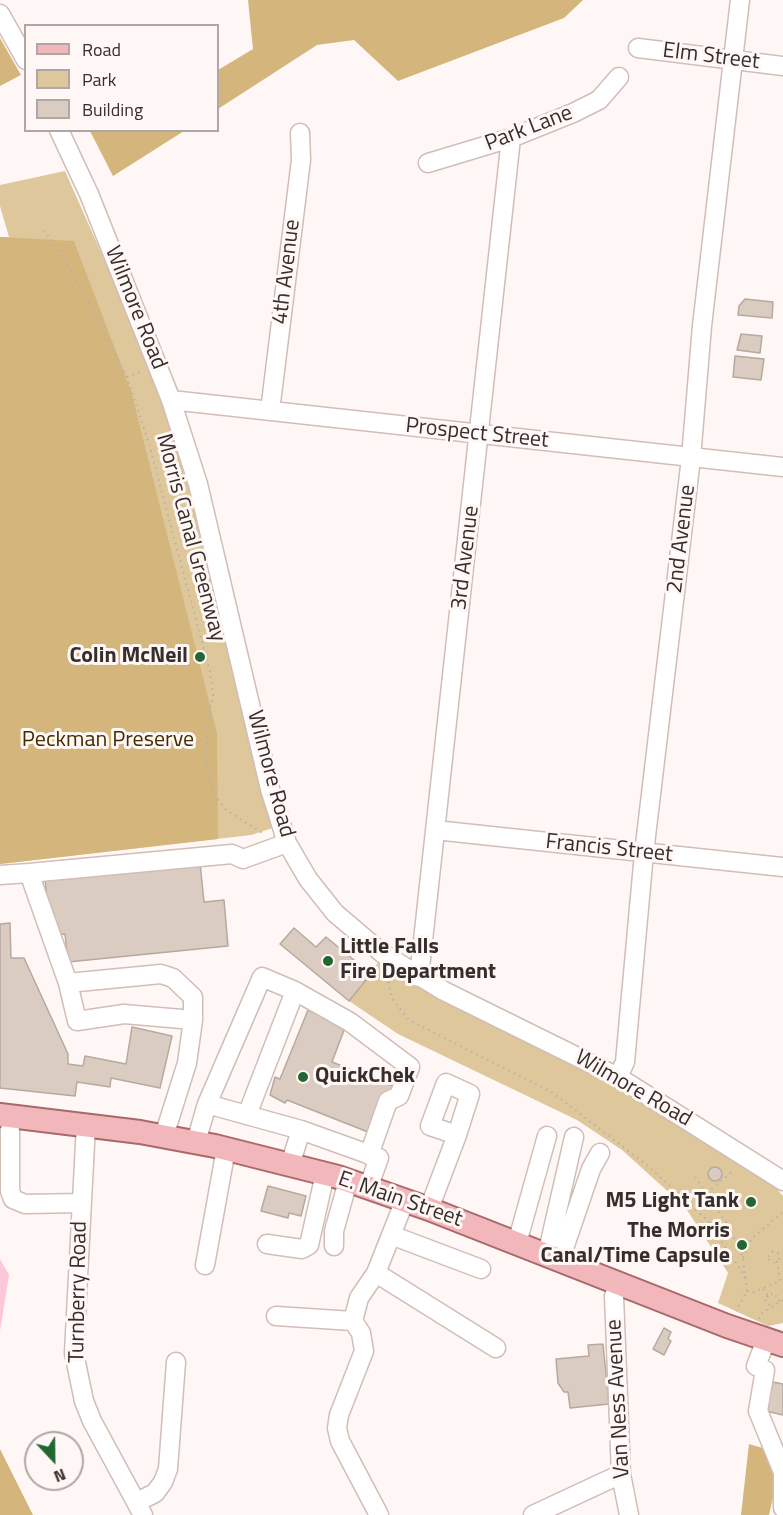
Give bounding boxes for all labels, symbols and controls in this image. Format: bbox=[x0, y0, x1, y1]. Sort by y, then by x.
legend bbox=[24, 24, 219, 132]
text: Road bbox=[82, 36, 121, 63]
street label: Elm Street bbox=[661, 38, 761, 76]
text: Park bbox=[82, 66, 116, 93]
text: Building bbox=[82, 96, 143, 123]
street label: Park Lane bbox=[482, 100, 576, 158]
street label: 4th Avenue bbox=[267, 218, 307, 326]
street label: Wilmore Road bbox=[98, 243, 172, 373]
street label: Prospect Street bbox=[404, 413, 550, 455]
street label: Morris Canal Greenway bbox=[150, 431, 230, 645]
street label: 2nd Avenue bbox=[662, 483, 702, 595]
street label: 3rd Avenue bbox=[447, 504, 485, 612]
place label: Colin McNeil bbox=[69, 644, 188, 670]
marker: Colin McNeil bbox=[193, 650, 207, 664]
street label: Wilmore Road bbox=[240, 708, 300, 840]
park label: Peckman Preserve bbox=[22, 728, 194, 754]
street label: Francis Street bbox=[544, 829, 674, 869]
place label: Little Falls Fire Department bbox=[340, 935, 496, 986]
marker: Little Falls Fire Department bbox=[321, 954, 335, 968]
street label: Wilmore Road bbox=[570, 1045, 696, 1133]
place label: QuickChek bbox=[315, 1064, 415, 1090]
marker: QuickChek bbox=[296, 1070, 310, 1084]
street label: E. Main Street bbox=[335, 1166, 465, 1234]
place label: M5 Light Tank bbox=[605, 1189, 739, 1215]
marker: M5 Light Tank bbox=[744, 1195, 758, 1209]
place label: The Morris Canal/Time Capsule bbox=[541, 1219, 730, 1270]
street label: Turnberry Road bbox=[65, 1221, 93, 1363]
marker: The Morris Canal/Time Capsule bbox=[735, 1238, 749, 1252]
street label: Van Ness Avenue bbox=[602, 1318, 636, 1480]
north arrow bbox=[24, 1431, 84, 1491]
text: N bbox=[50, 1463, 70, 1489]

